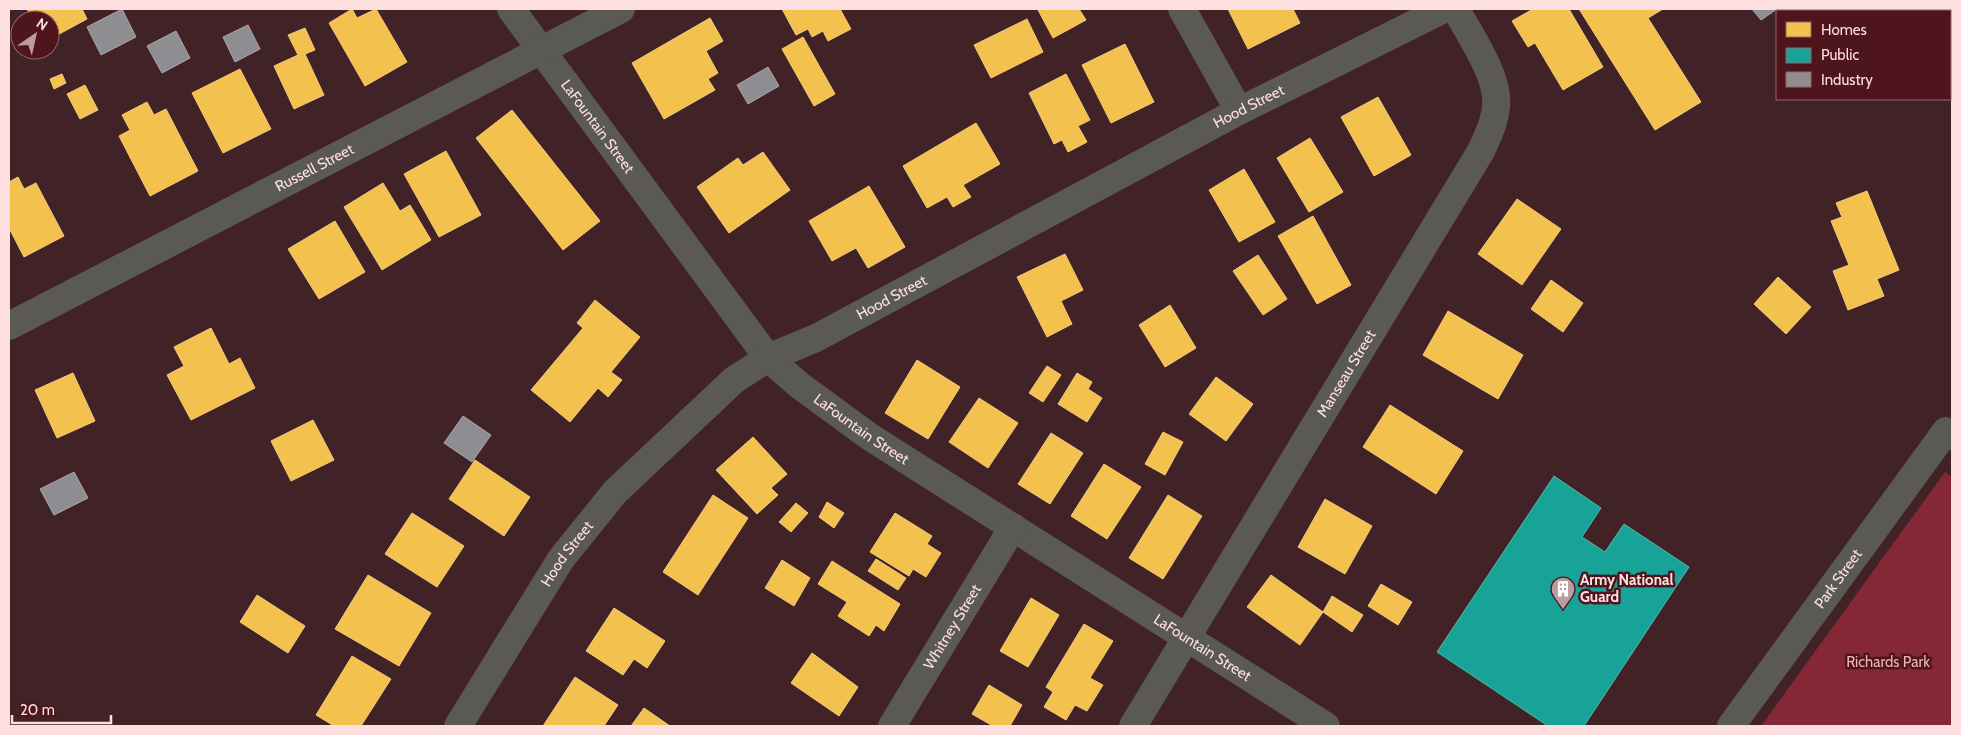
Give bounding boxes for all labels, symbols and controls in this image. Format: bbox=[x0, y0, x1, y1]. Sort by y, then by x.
north arrow bbox=[10, 10, 60, 60]
legend bbox=[1776, 10, 1951, 100]
text: N bbox=[33, 14, 51, 34]
text: Homes bbox=[1821, 21, 1867, 39]
text: Public bbox=[1821, 46, 1859, 64]
text: Industry bbox=[1821, 71, 1873, 89]
street label: LaFountain Street bbox=[557, 76, 638, 177]
street label: Hood Street bbox=[1210, 81, 1287, 132]
street label: Russell Street bbox=[272, 140, 357, 196]
street label: Hood Street bbox=[853, 271, 930, 324]
street label: Manseau Street bbox=[1313, 327, 1380, 420]
street label: LaFountain Street bbox=[810, 390, 912, 468]
street label: Hood Street bbox=[537, 517, 597, 590]
street label: Park Street bbox=[1811, 546, 1866, 612]
place label: Army National Guard bbox=[1580, 571, 1673, 606]
building icon: Army National Guard bbox=[1550, 576, 1576, 610]
street label: Whitney Street bbox=[920, 581, 985, 673]
street label: LaFountain Street bbox=[1150, 610, 1254, 685]
park label: Richards Park bbox=[1846, 653, 1930, 671]
scale bar bbox=[12, 692, 111, 724]
text: 20 m bbox=[20, 701, 55, 719]

